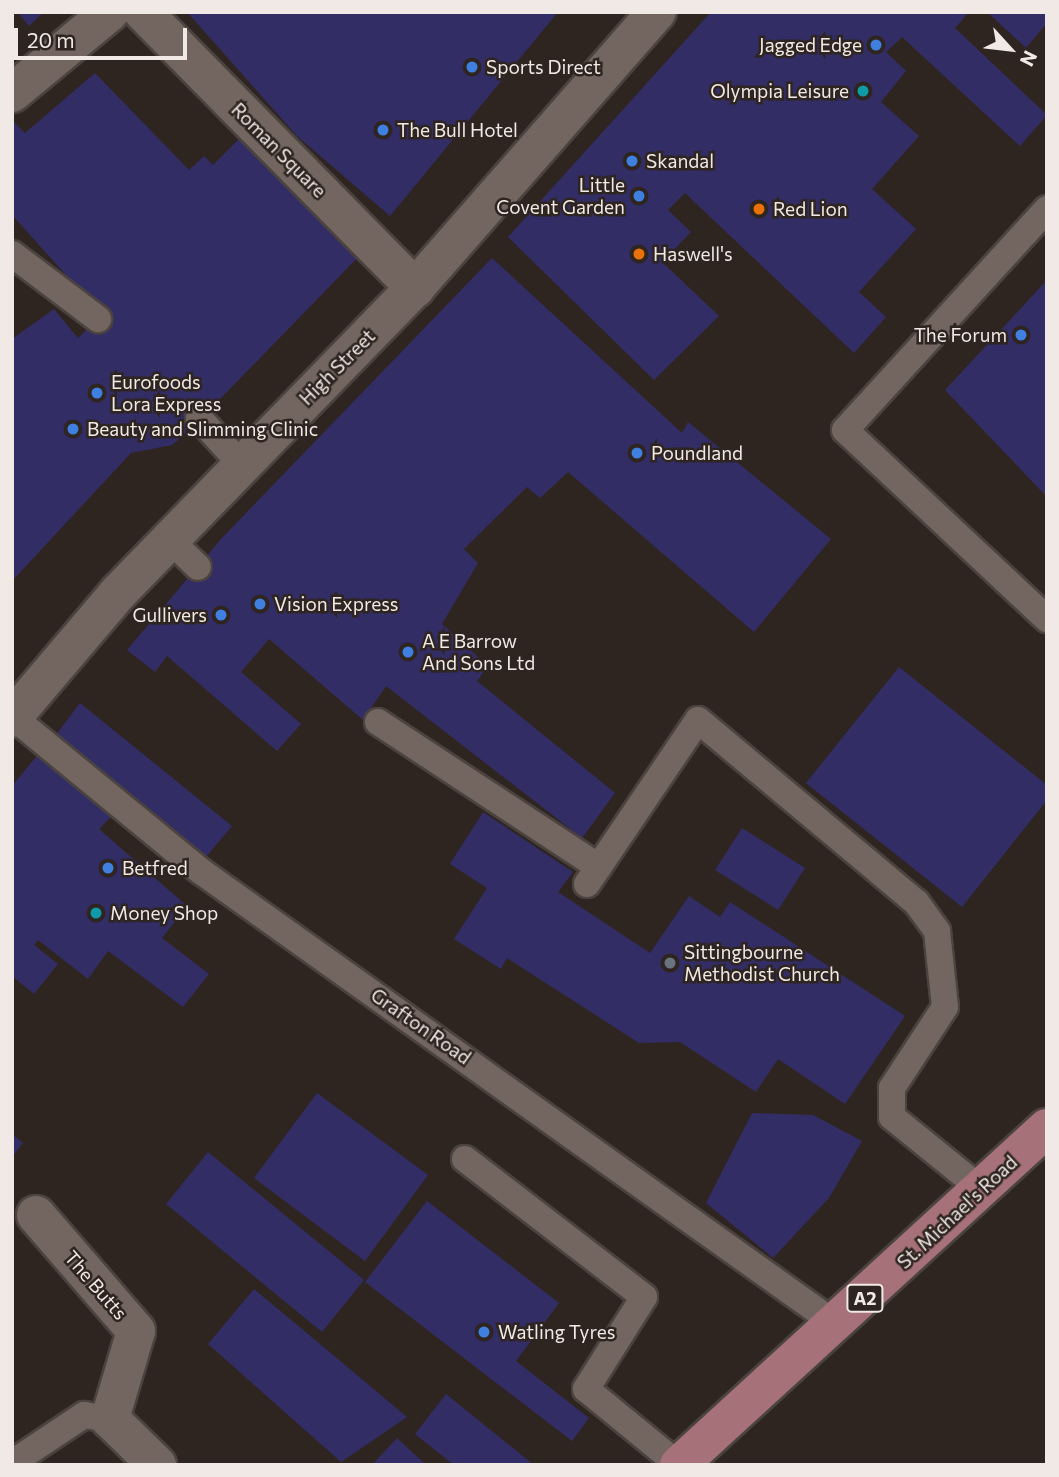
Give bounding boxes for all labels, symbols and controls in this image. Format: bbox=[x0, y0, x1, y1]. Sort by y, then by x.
scale bar bbox=[18, 14, 191, 58]
north arrow bbox=[975, 14, 1045, 84]
text: 20 m bbox=[27, 27, 75, 52]
place label: Jagged Edge bbox=[759, 34, 862, 56]
marker: Jagged Edge bbox=[868, 37, 884, 53]
text: N bbox=[1016, 47, 1043, 70]
place label: Sports Direct bbox=[486, 56, 601, 78]
marker: Sports Direct bbox=[464, 59, 480, 75]
place label: Olympia Leisure bbox=[710, 80, 849, 102]
marker: Olympia Leisure bbox=[855, 83, 871, 99]
street label: Roman Square bbox=[227, 98, 331, 202]
place label: The Bull Hotel bbox=[397, 119, 518, 141]
marker: The Bull Hotel bbox=[375, 122, 391, 138]
place label: Skandal bbox=[646, 150, 714, 172]
marker: Skandal bbox=[624, 153, 640, 169]
place label: Little Covent Garden bbox=[496, 174, 625, 218]
marker: Little Covent Garden bbox=[631, 188, 647, 204]
place label: Red Lion bbox=[773, 198, 848, 220]
marker: Red Lion bbox=[751, 201, 767, 217]
place label: Haswell's bbox=[653, 243, 733, 265]
marker: Haswell's bbox=[631, 246, 647, 262]
street label: High Street bbox=[294, 324, 380, 410]
place label: The Forum bbox=[914, 324, 1007, 346]
marker: The Forum bbox=[1013, 327, 1029, 343]
place label: Eurofoods Lora Express bbox=[111, 371, 221, 415]
marker: Eurofoods Lora Express bbox=[89, 385, 105, 401]
place label: Beauty and Slimming Clinic bbox=[87, 418, 318, 440]
marker: Beauty and Slimming Clinic bbox=[65, 421, 81, 437]
place label: Poundland bbox=[651, 442, 743, 464]
marker: Poundland bbox=[629, 445, 645, 461]
place label: Vision Express bbox=[274, 593, 399, 615]
marker: Vision Express bbox=[252, 596, 268, 612]
place label: Gullivers bbox=[133, 604, 207, 626]
marker: Gullivers bbox=[213, 607, 229, 623]
place label: A E Barrow And Sons Ltd bbox=[422, 630, 535, 674]
marker: A E Barrow And Sons Ltd bbox=[400, 644, 416, 660]
place label: Betfred bbox=[122, 857, 188, 879]
marker: Betfred bbox=[100, 860, 116, 876]
place label: Money Shop bbox=[110, 902, 218, 924]
marker: Money Shop bbox=[88, 905, 104, 921]
place label: Sittingbourne Methodist Church bbox=[684, 941, 840, 985]
marker: Sittingbourne Methodist Church bbox=[662, 955, 678, 971]
street label: Grafton Road bbox=[367, 983, 475, 1069]
street label: St. Michael's Road bbox=[892, 1151, 1022, 1273]
street label: The Butts bbox=[60, 1246, 132, 1324]
road number: A2 bbox=[846, 1283, 884, 1312]
place label: Watling Tyres bbox=[498, 1321, 615, 1343]
marker: Watling Tyres bbox=[476, 1324, 492, 1340]

